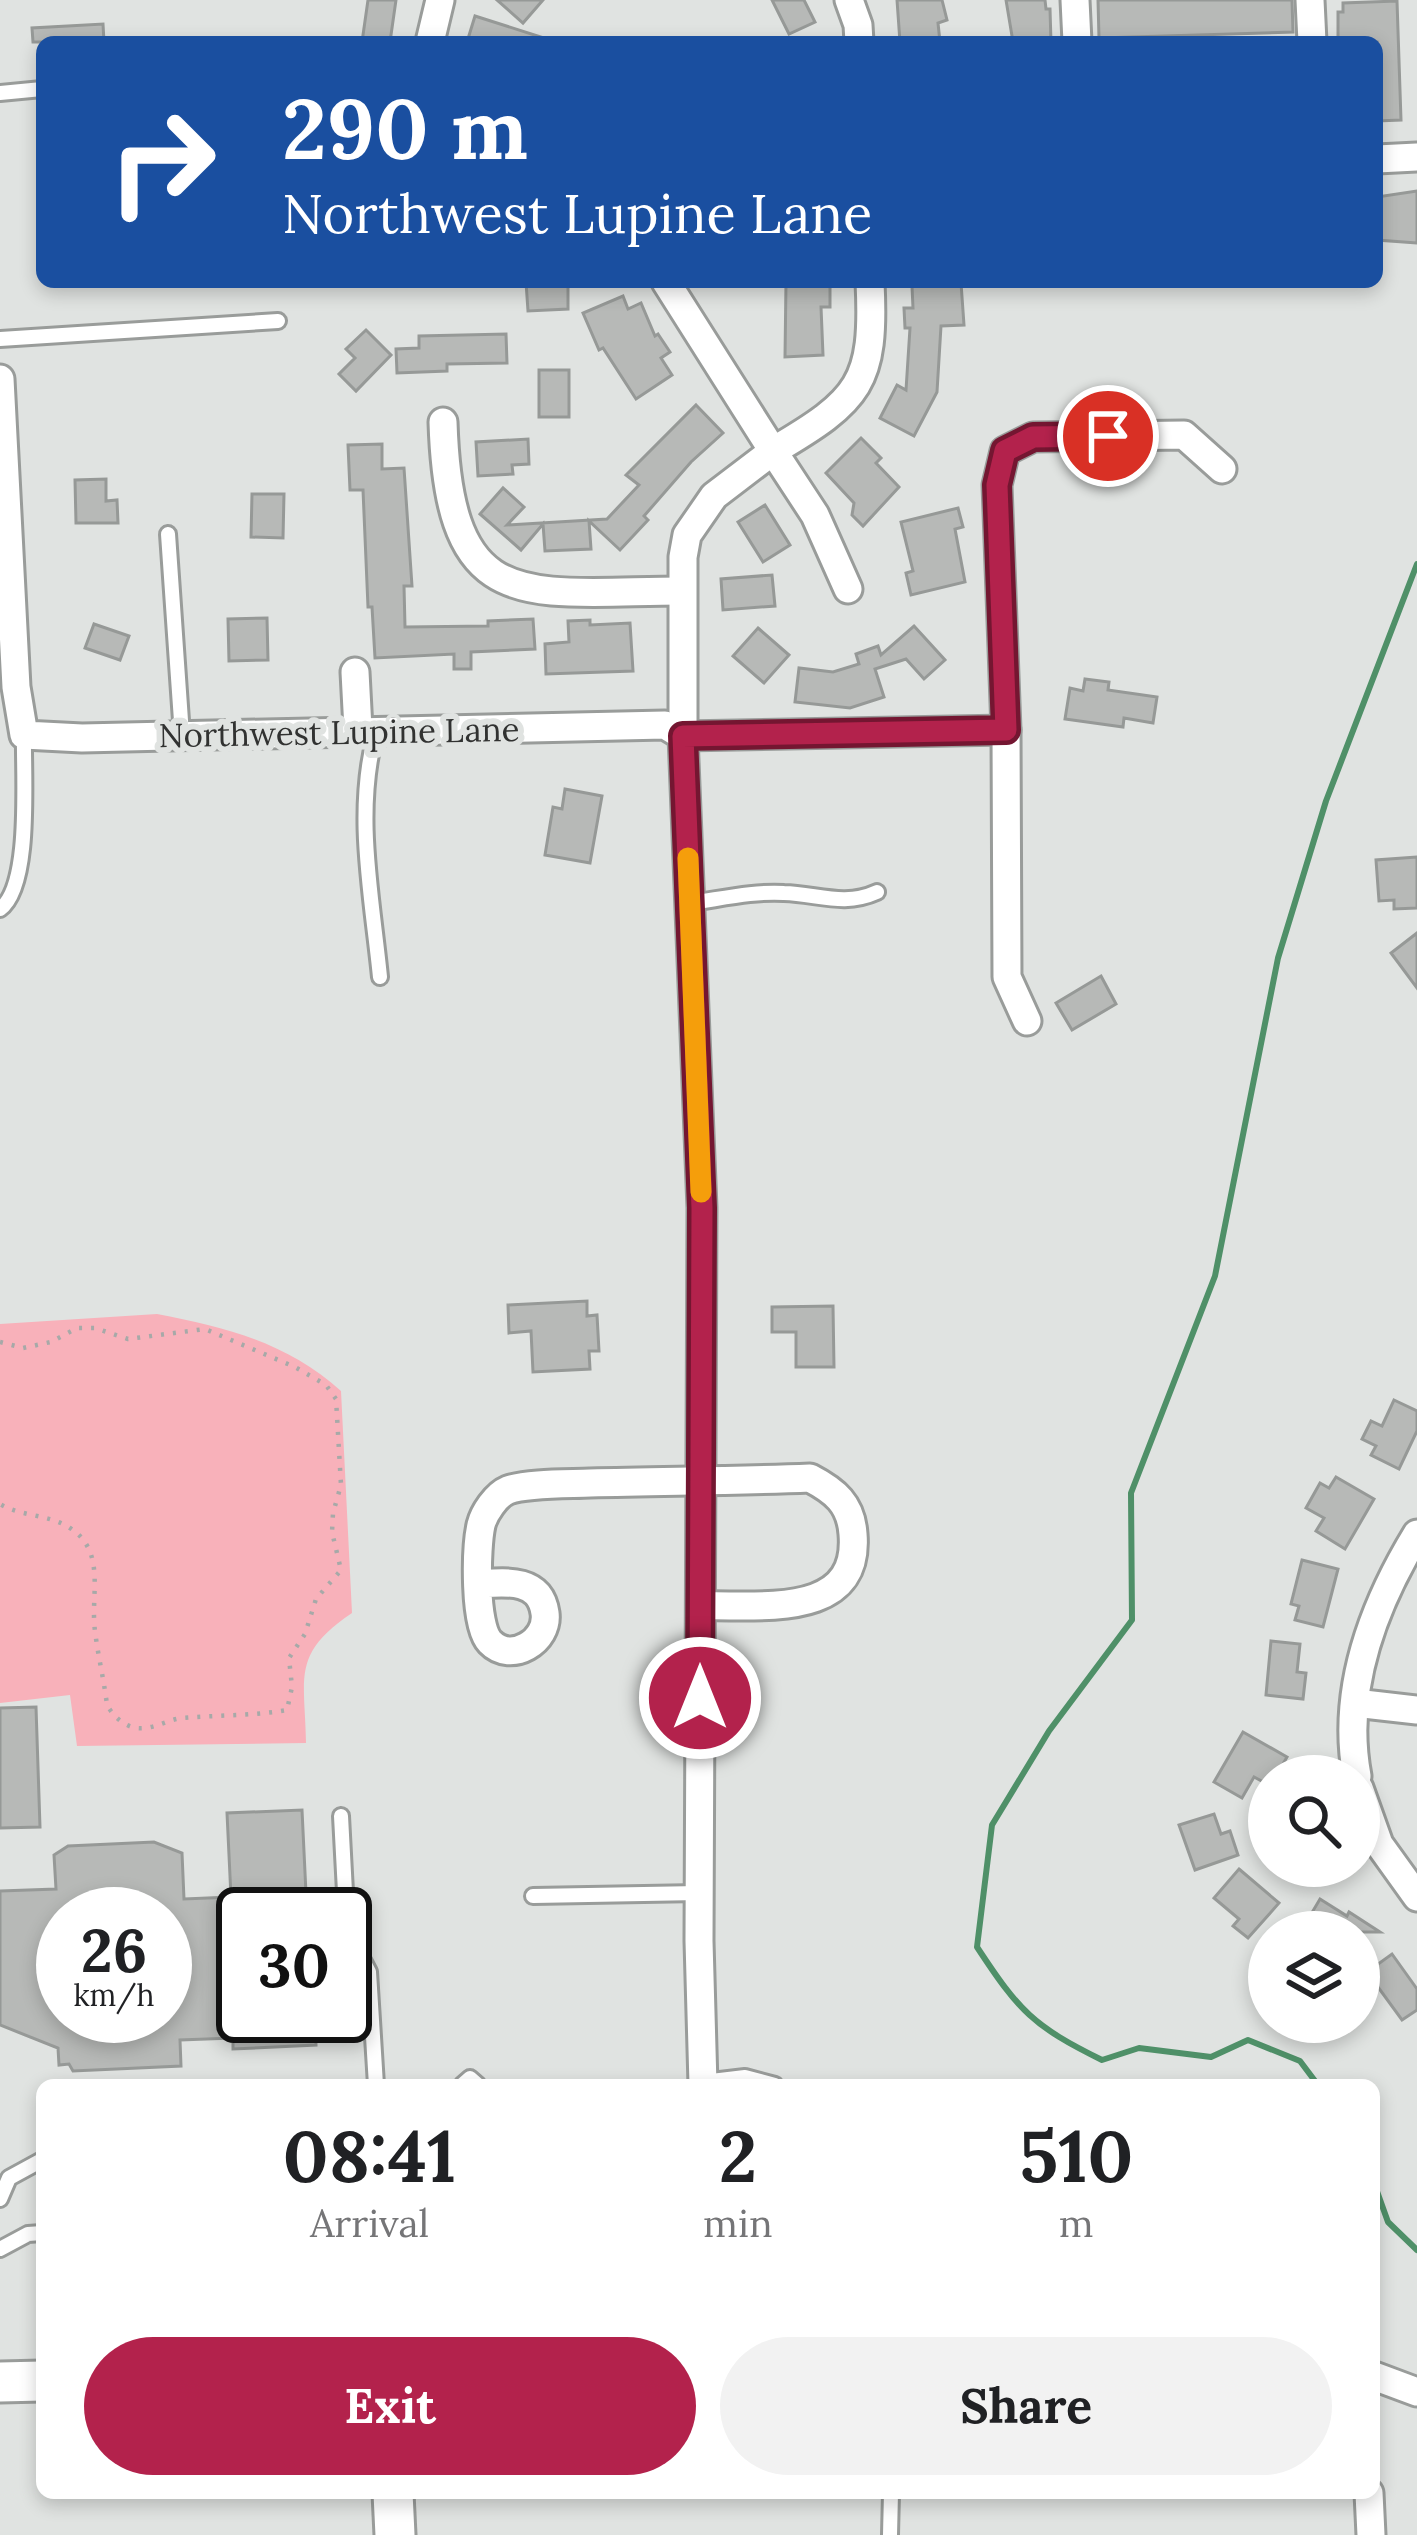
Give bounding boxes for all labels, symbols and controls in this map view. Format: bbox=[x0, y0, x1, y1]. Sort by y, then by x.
text: 290 m bbox=[282, 74, 528, 182]
icon: right bbox=[84, 84, 240, 240]
text: Northwest Lupine Lane bbox=[282, 179, 872, 248]
pin bbox=[1057, 385, 1159, 487]
icon: arrive bbox=[1075, 403, 1141, 469]
street label: Northwest Lupine Lane bbox=[158, 708, 520, 756]
position arrow bbox=[637, 1635, 763, 1761]
map controls bbox=[1248, 1755, 1380, 2043]
button: search bbox=[1248, 1755, 1380, 1887]
speed limit sign: 30 bbox=[216, 1887, 372, 2043]
button: layers bbox=[1248, 1911, 1380, 2043]
text: 26 bbox=[81, 1912, 147, 1988]
text: km/h bbox=[73, 1976, 155, 2014]
text: 08:41 bbox=[283, 2110, 456, 2202]
text: 2 bbox=[719, 2110, 757, 2202]
text: 510 bbox=[1019, 2110, 1133, 2202]
text: Arrival bbox=[310, 2198, 429, 2248]
text: min bbox=[703, 2198, 773, 2248]
text: m bbox=[1059, 2198, 1094, 2248]
button: Exit bbox=[84, 2337, 696, 2475]
button: Share bbox=[720, 2337, 1332, 2475]

